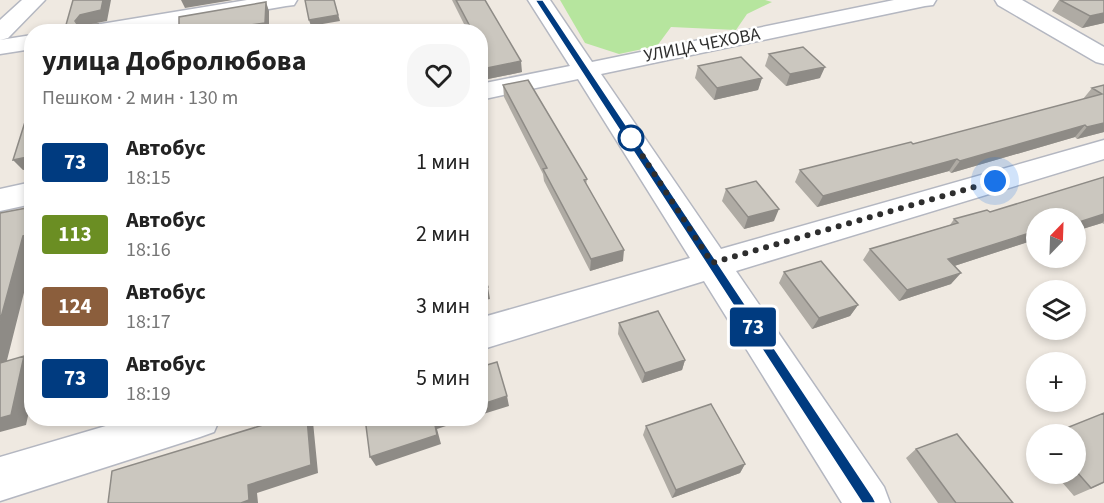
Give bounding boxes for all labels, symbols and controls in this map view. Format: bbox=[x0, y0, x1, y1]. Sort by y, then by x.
street label: УЛИЦА ЧЕХОВА bbox=[642, 21, 762, 69]
text: улица Добролюбова bbox=[42, 41, 306, 81]
button: heart bbox=[407, 44, 470, 107]
text: Пешком · 2 мин · 130 m bbox=[42, 84, 238, 112]
unlabelled marker bbox=[618, 125, 644, 151]
text: Автобус bbox=[126, 132, 206, 164]
text: 1 мин bbox=[416, 146, 470, 178]
text: 73 bbox=[64, 147, 86, 177]
text: 18:15 bbox=[126, 164, 171, 192]
your location bbox=[980, 166, 1010, 196]
text: Автобус bbox=[126, 204, 206, 236]
north arrow bbox=[1026, 208, 1086, 268]
map controls bbox=[1026, 208, 1086, 484]
text: 2 мин bbox=[416, 218, 470, 250]
text: 113 bbox=[58, 219, 92, 249]
text: 18:16 bbox=[126, 236, 171, 264]
text: Автобус bbox=[126, 276, 206, 308]
button: layers bbox=[1026, 280, 1086, 340]
text: 3 мин bbox=[416, 290, 470, 322]
text: 124 bbox=[58, 291, 92, 321]
text: 18:17 bbox=[126, 308, 171, 336]
line badge: 73 bbox=[726, 308, 780, 346]
text: 73 bbox=[742, 312, 764, 342]
text: Автобус bbox=[126, 348, 206, 380]
button: + bbox=[1026, 352, 1086, 412]
text: 5 мин bbox=[416, 362, 470, 394]
text: 73 bbox=[64, 363, 86, 393]
text: 18:19 bbox=[126, 380, 171, 408]
button: − bbox=[1026, 424, 1086, 484]

